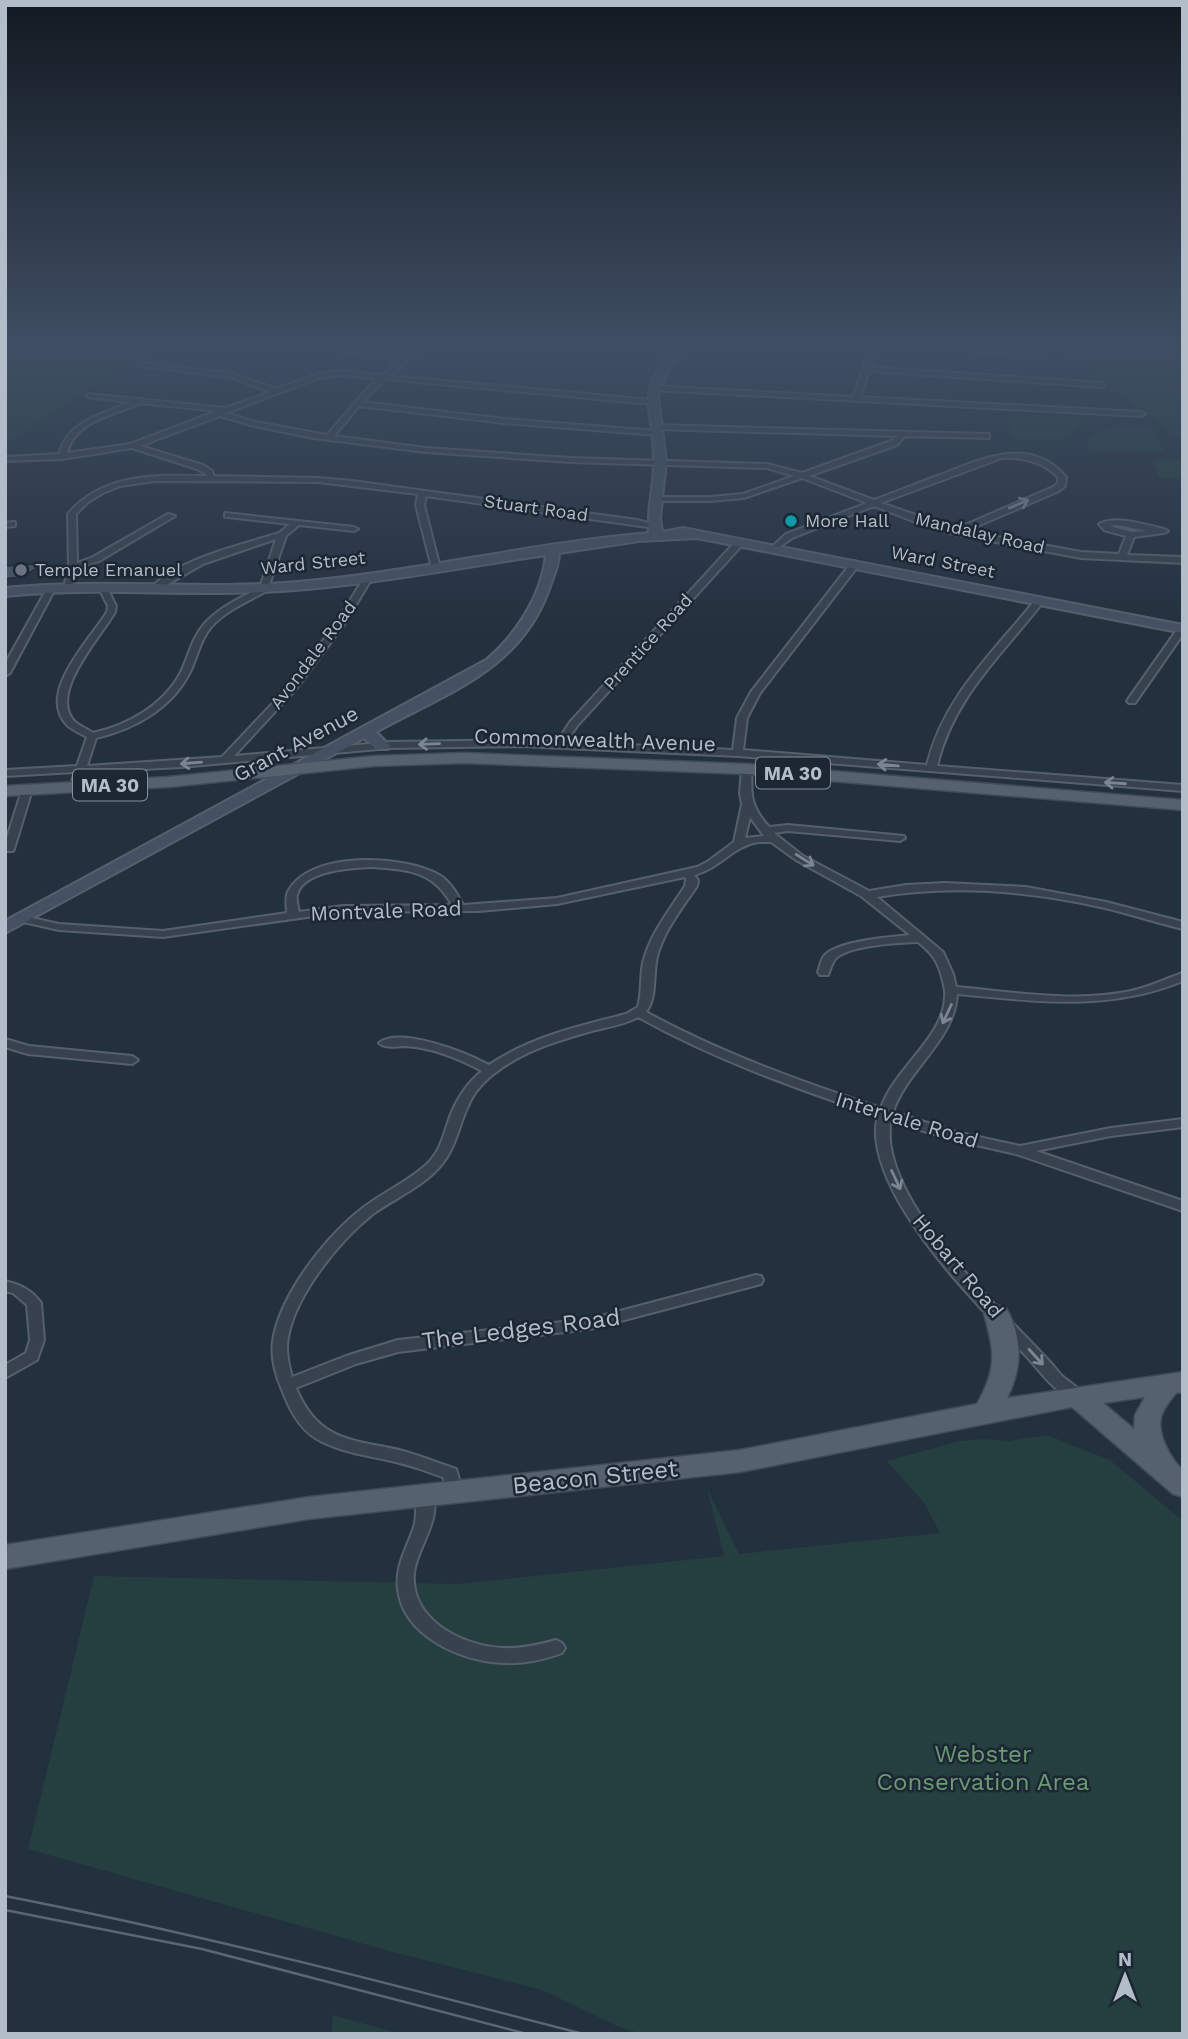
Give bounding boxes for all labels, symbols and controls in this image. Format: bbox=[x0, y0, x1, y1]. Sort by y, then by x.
street label: Stuart Road bbox=[483, 490, 589, 525]
one-way arrow bbox=[1007, 496, 1029, 509]
street label: Mandalay Road bbox=[913, 507, 1047, 558]
place label: More Hall bbox=[805, 510, 889, 531]
marker: More Hall bbox=[783, 513, 799, 529]
street label: Ward Street bbox=[889, 541, 997, 582]
street label: Ward Street bbox=[259, 547, 367, 578]
place label: Temple Emanuel bbox=[35, 559, 182, 580]
marker: Temple Emanuel bbox=[13, 562, 29, 578]
street label: Prentice Road bbox=[599, 589, 696, 694]
street label: Avondale Road bbox=[265, 596, 360, 713]
street label: Grant Avenue bbox=[229, 700, 362, 787]
street label: Commonwealth Avenue bbox=[474, 723, 716, 756]
one-way arrow bbox=[417, 737, 440, 750]
one-way arrow bbox=[181, 757, 203, 770]
road number: MA 30 bbox=[756, 758, 830, 788]
one-way arrow bbox=[877, 758, 900, 771]
road number: MA 30 bbox=[73, 770, 147, 800]
one-way arrow bbox=[1104, 776, 1126, 789]
one-way arrow bbox=[795, 854, 815, 868]
street label: Montvale Road bbox=[310, 895, 462, 926]
one-way arrow bbox=[940, 1003, 953, 1024]
street label: Intervale Road bbox=[833, 1086, 982, 1153]
one-way arrow bbox=[890, 1169, 903, 1190]
street label: Hobart Road bbox=[908, 1209, 1009, 1323]
street label: The Ledges Road bbox=[420, 1303, 622, 1355]
one-way arrow bbox=[1028, 1348, 1044, 1366]
street label: Beacon Street bbox=[511, 1454, 679, 1500]
park label: Webster Conservation Area bbox=[877, 1740, 1089, 1796]
north arrow bbox=[1090, 1941, 1160, 2011]
text: N bbox=[1118, 1948, 1132, 1971]

